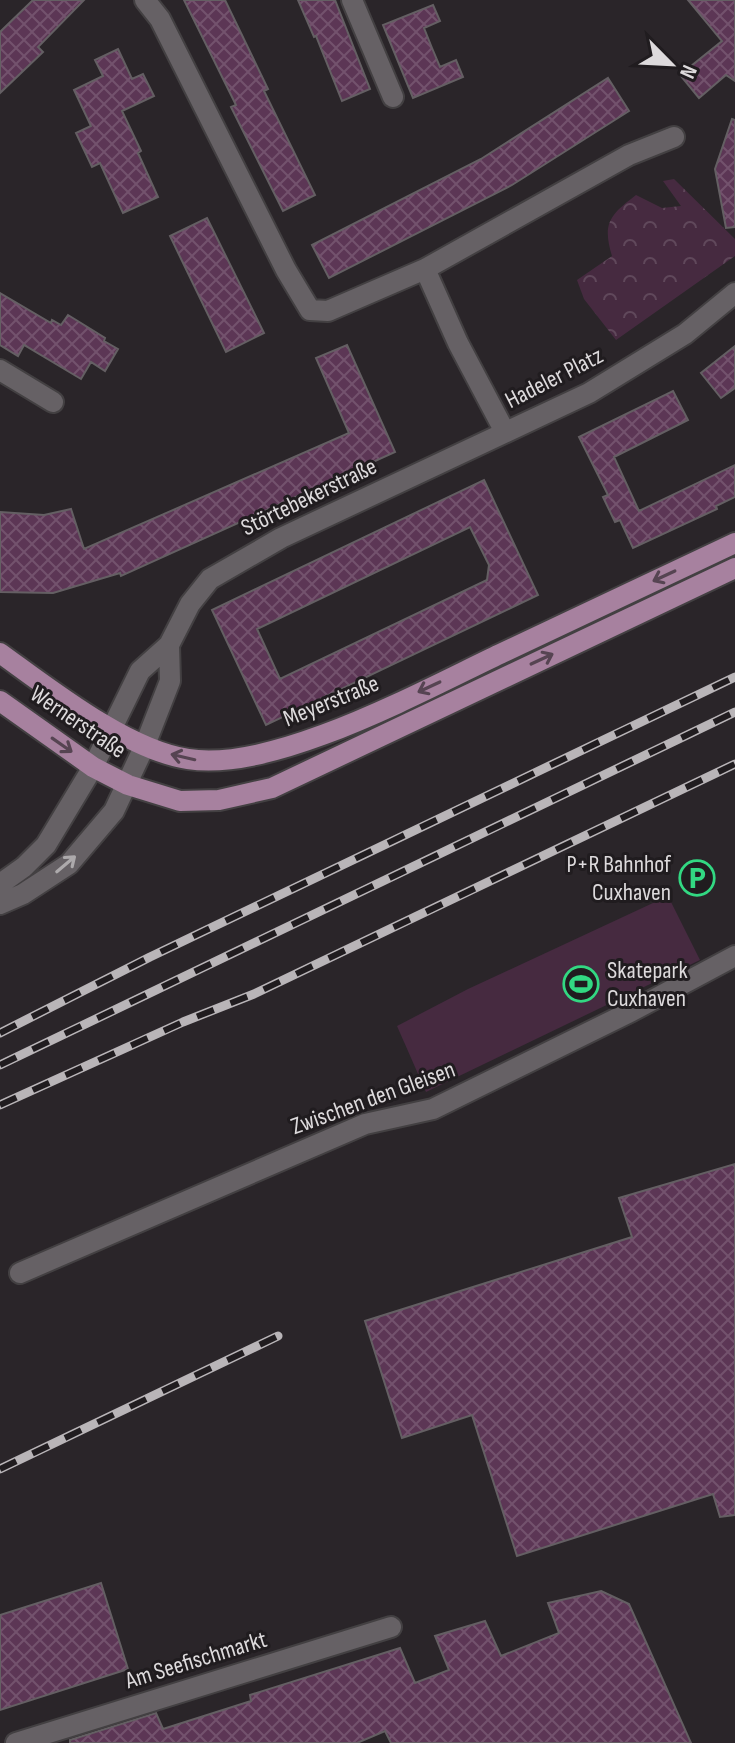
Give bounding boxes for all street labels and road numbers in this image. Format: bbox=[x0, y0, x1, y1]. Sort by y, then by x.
street label: Hadeler Platz bbox=[500, 341, 608, 415]
street label: Störtebekerstraße bbox=[236, 452, 382, 542]
street label: Meyerstraße bbox=[279, 669, 383, 733]
street label: Wernerstraße bbox=[24, 679, 132, 765]
street label: Zwischen den Gleisen bbox=[287, 1055, 459, 1141]
street label: Am Seefischmarkt bbox=[121, 1625, 270, 1696]

